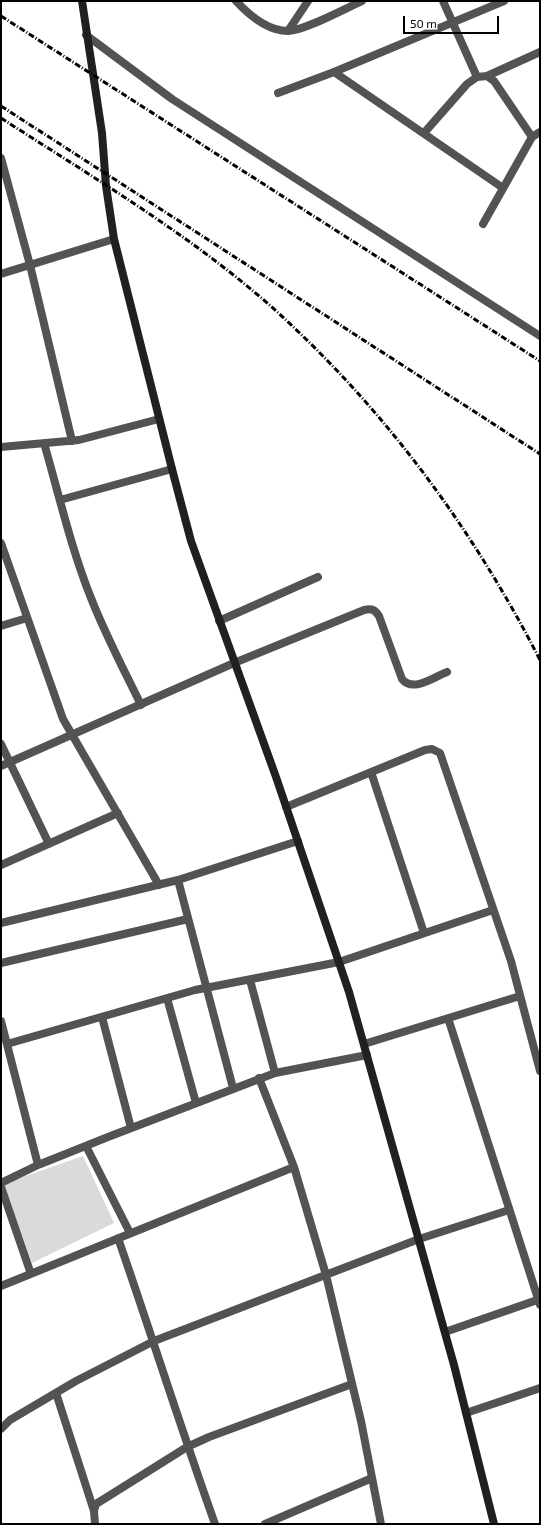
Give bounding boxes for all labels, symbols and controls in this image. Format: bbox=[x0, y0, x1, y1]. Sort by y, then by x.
scale bar bbox=[405, 8, 501, 34]
text: 50 m bbox=[410, 16, 437, 30]

